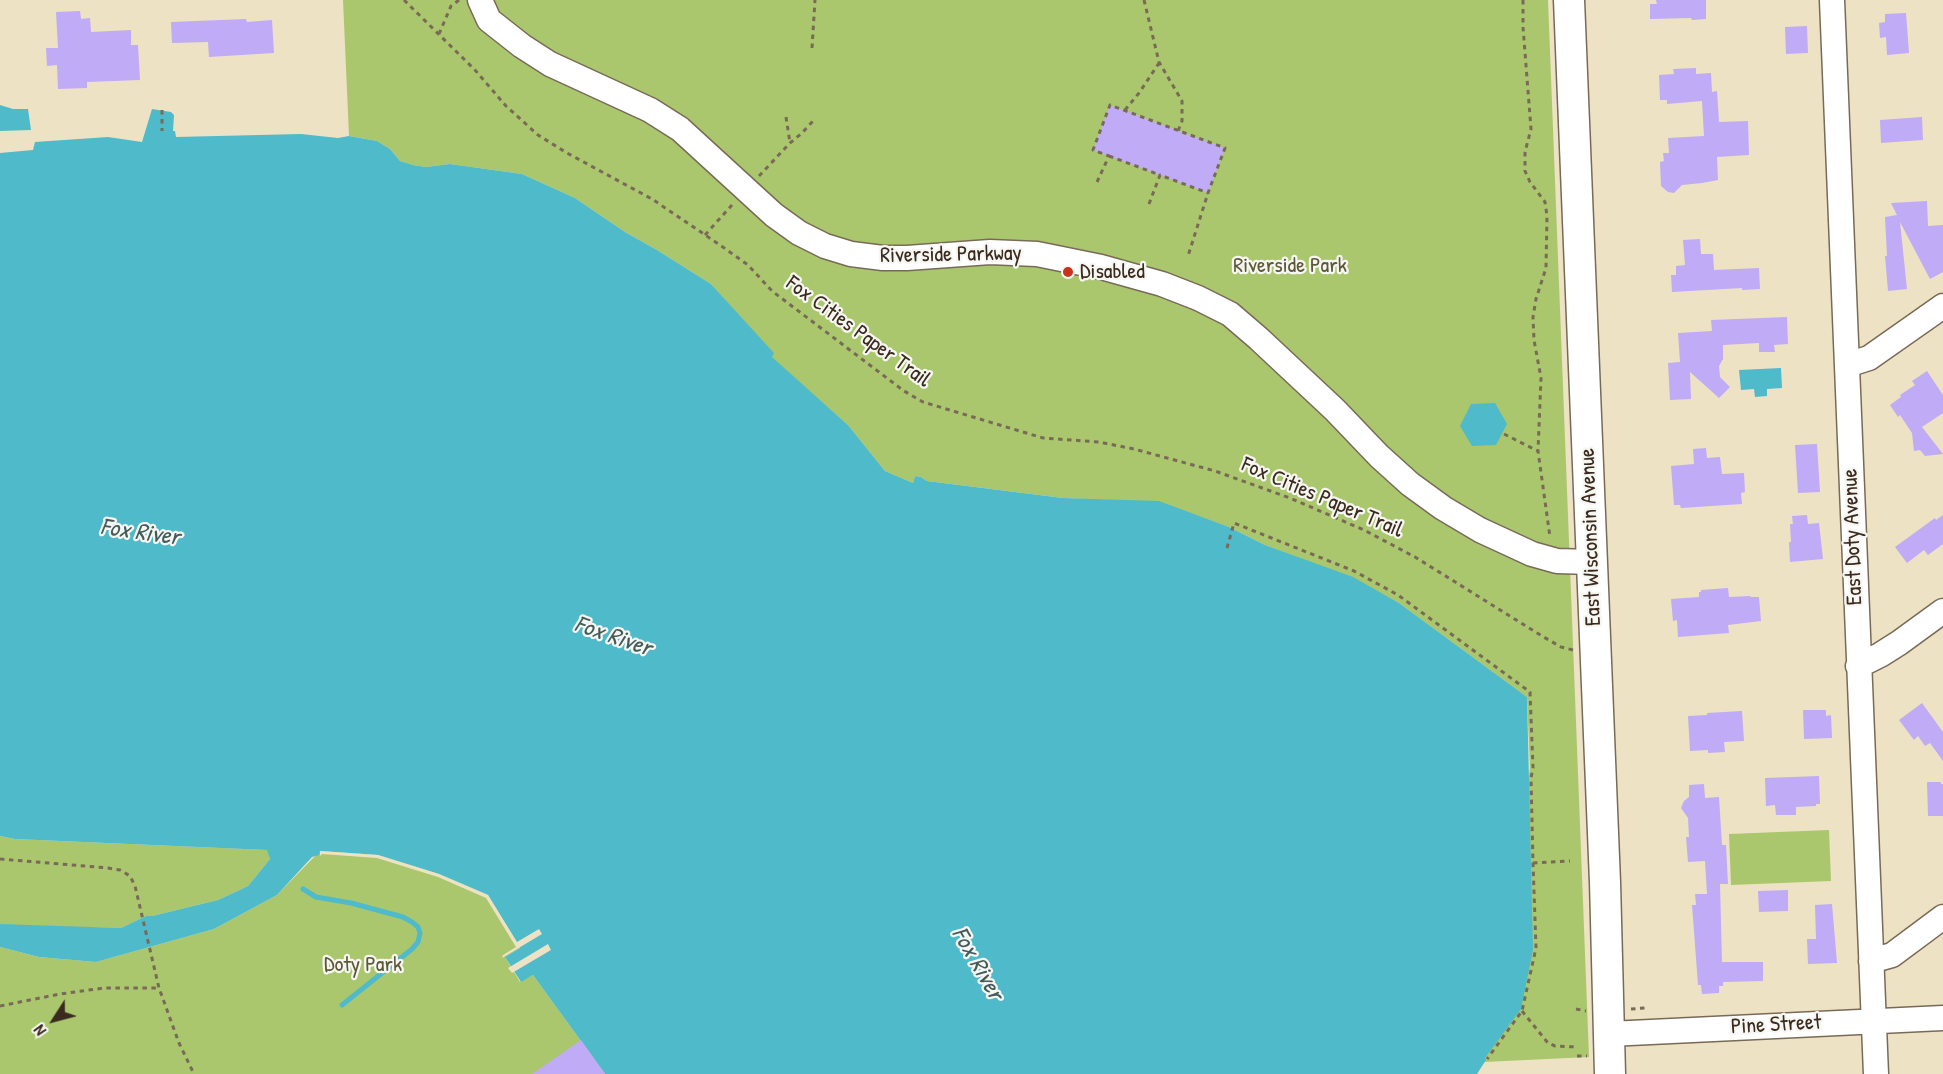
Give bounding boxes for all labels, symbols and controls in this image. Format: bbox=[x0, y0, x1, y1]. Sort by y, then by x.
street label: Riverside Parkway bbox=[880, 241, 1022, 269]
park label: Riverside Park bbox=[1233, 253, 1347, 279]
place label: Disabled bbox=[1080, 259, 1145, 285]
marker: Disabled bbox=[1061, 265, 1075, 279]
street label: Fox Cities Paper Trail bbox=[780, 271, 936, 393]
street label: East Wisconsin Avenue bbox=[1575, 448, 1607, 626]
street label: Fox Cities Paper Trail bbox=[1237, 452, 1407, 544]
street label: East Doty Avenue bbox=[1837, 468, 1869, 606]
water label: Fox River bbox=[99, 513, 181, 553]
water label: Fox River bbox=[571, 610, 655, 664]
water label: Fox River bbox=[945, 922, 1009, 1006]
park label: Doty Park bbox=[324, 952, 402, 978]
north arrow bbox=[24, 990, 84, 1050]
street label: Pine Street bbox=[1730, 1009, 1822, 1041]
text: N bbox=[28, 1021, 51, 1040]

